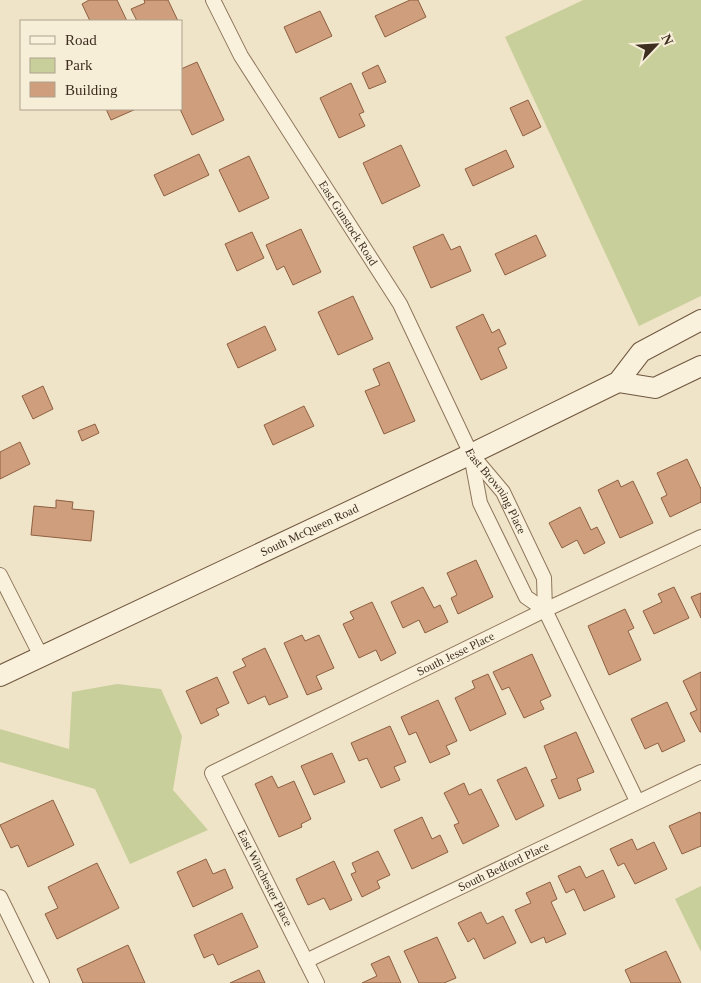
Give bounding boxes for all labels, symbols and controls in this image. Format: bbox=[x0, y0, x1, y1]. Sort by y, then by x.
legend bbox=[20, 20, 182, 110]
north arrow bbox=[631, 20, 681, 70]
text: Road bbox=[65, 32, 97, 48]
text: N bbox=[658, 32, 676, 47]
text: Park bbox=[65, 57, 93, 73]
text: Building bbox=[65, 82, 118, 98]
street label: East Gunstock Road bbox=[316, 178, 380, 268]
street label: East Browning Place bbox=[462, 446, 529, 536]
street label: South McQueen Road bbox=[258, 501, 361, 559]
street label: South Jesse Place bbox=[414, 629, 497, 679]
street label: East Winchester Place bbox=[235, 827, 295, 929]
street label: South Bedford Place bbox=[456, 839, 551, 894]

